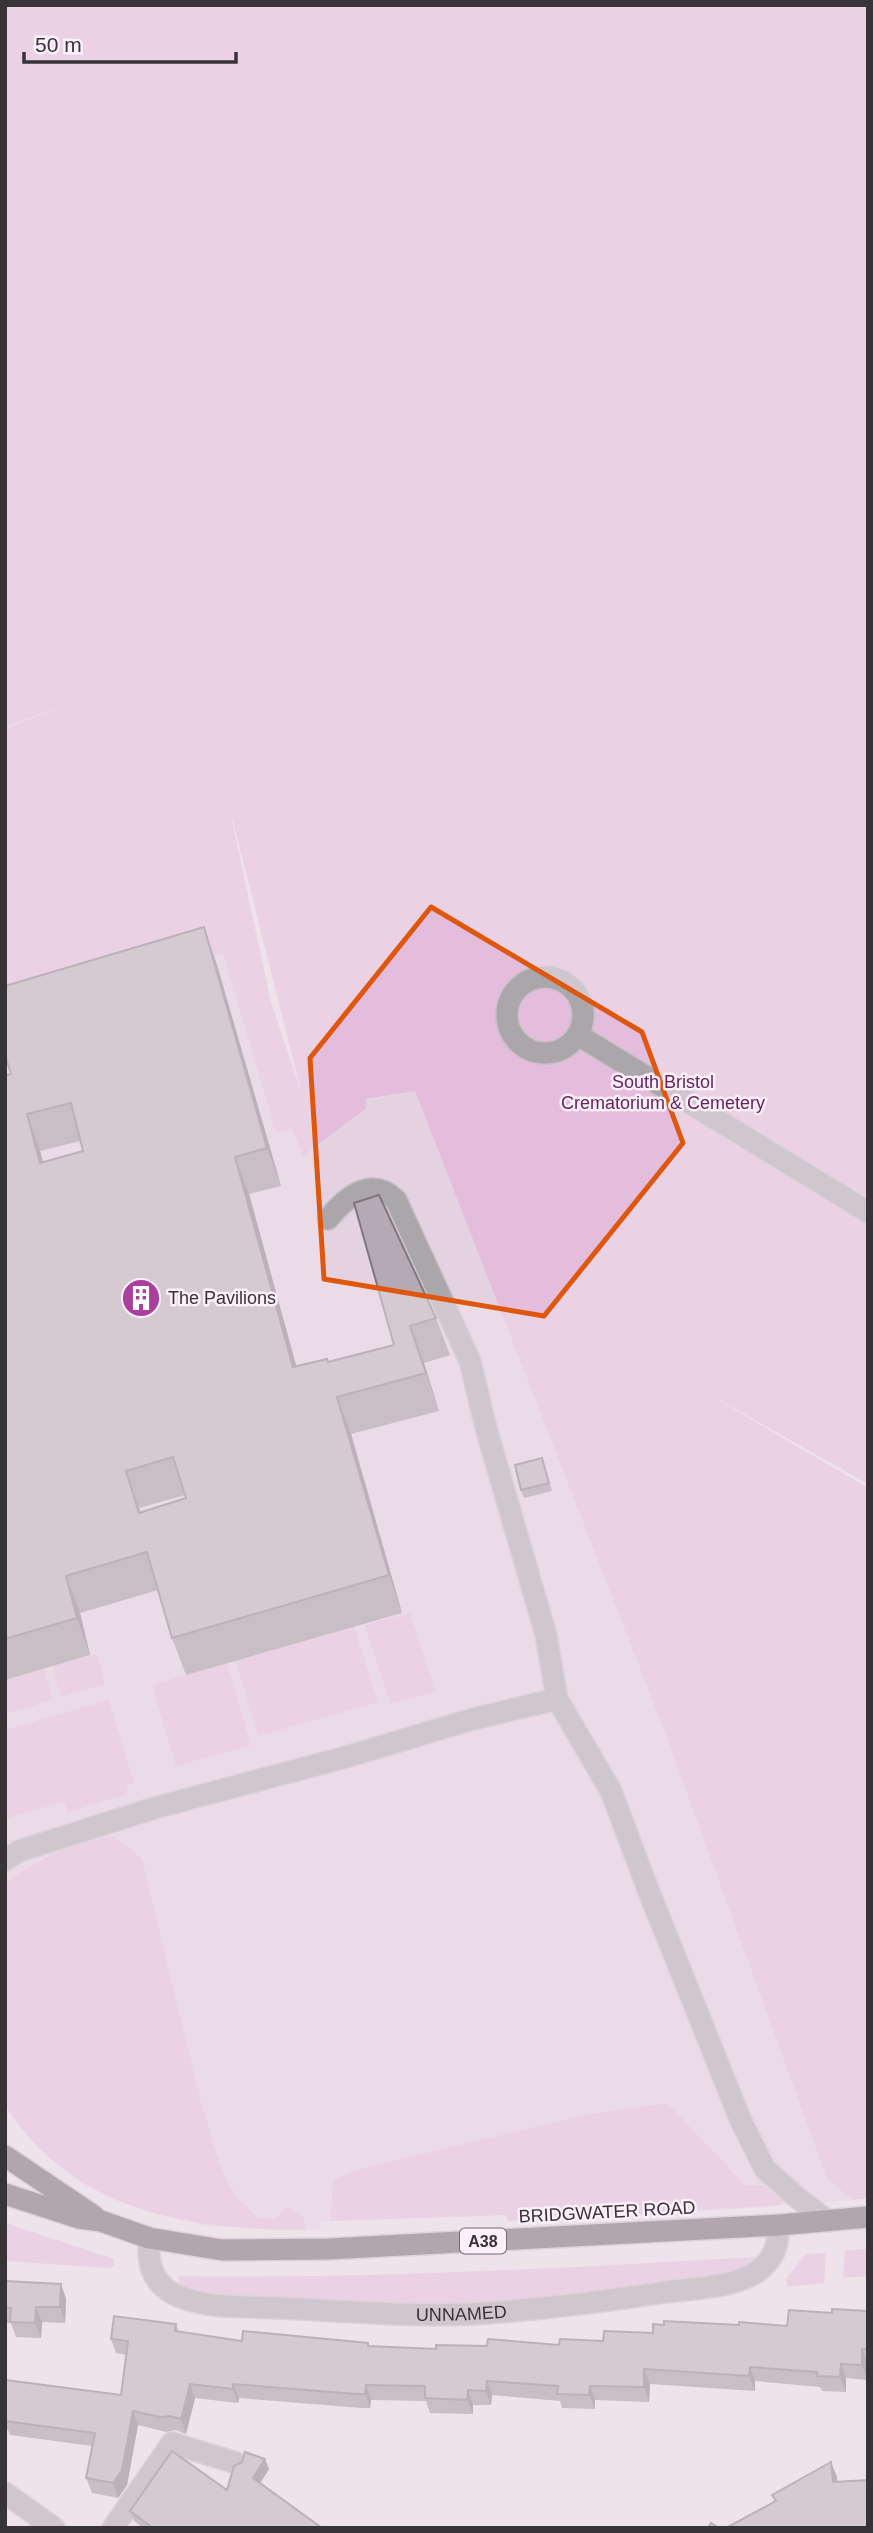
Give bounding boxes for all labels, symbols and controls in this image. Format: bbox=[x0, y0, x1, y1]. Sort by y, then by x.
scale bar bbox=[24, 21, 236, 65]
text: 50 m bbox=[35, 33, 82, 56]
park label: South Bristol Crematorium & Cemetery bbox=[561, 1072, 765, 1113]
building icon: The Pavilions bbox=[120, 1277, 162, 1319]
place label: The Pavilions bbox=[168, 1288, 276, 1308]
street label: BRIDGWATER ROAD bbox=[518, 2197, 696, 2227]
road number: A38 bbox=[460, 2228, 506, 2254]
street label: UNNAMED bbox=[416, 2302, 508, 2325]

